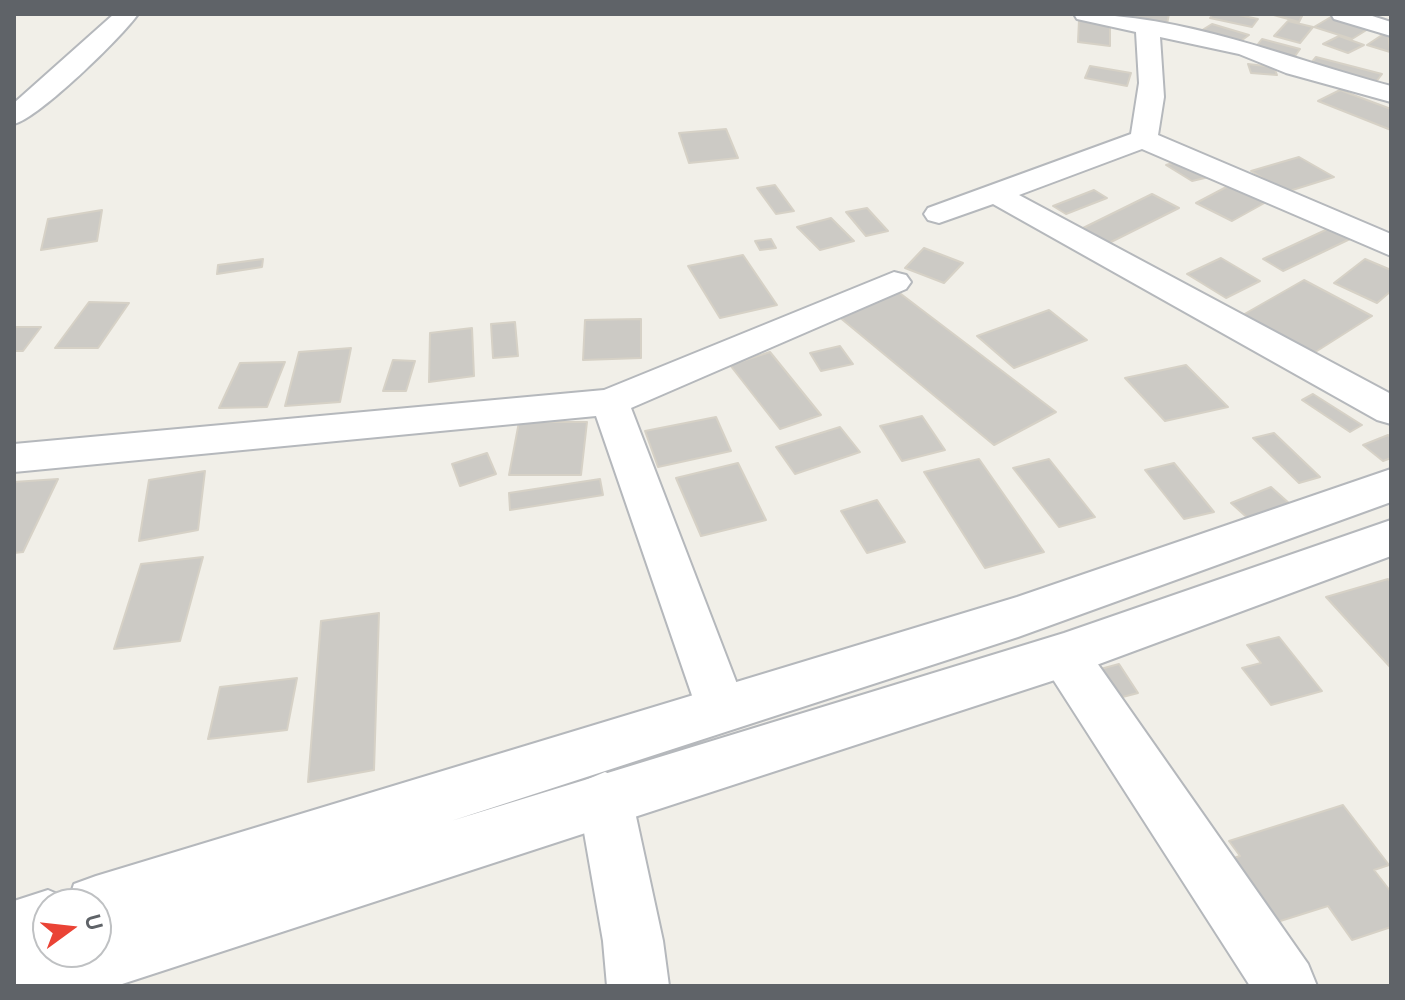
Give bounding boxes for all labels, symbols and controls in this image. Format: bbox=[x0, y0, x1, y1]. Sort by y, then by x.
north arrow bbox=[32, 888, 112, 968]
text: U bbox=[79, 911, 109, 933]

